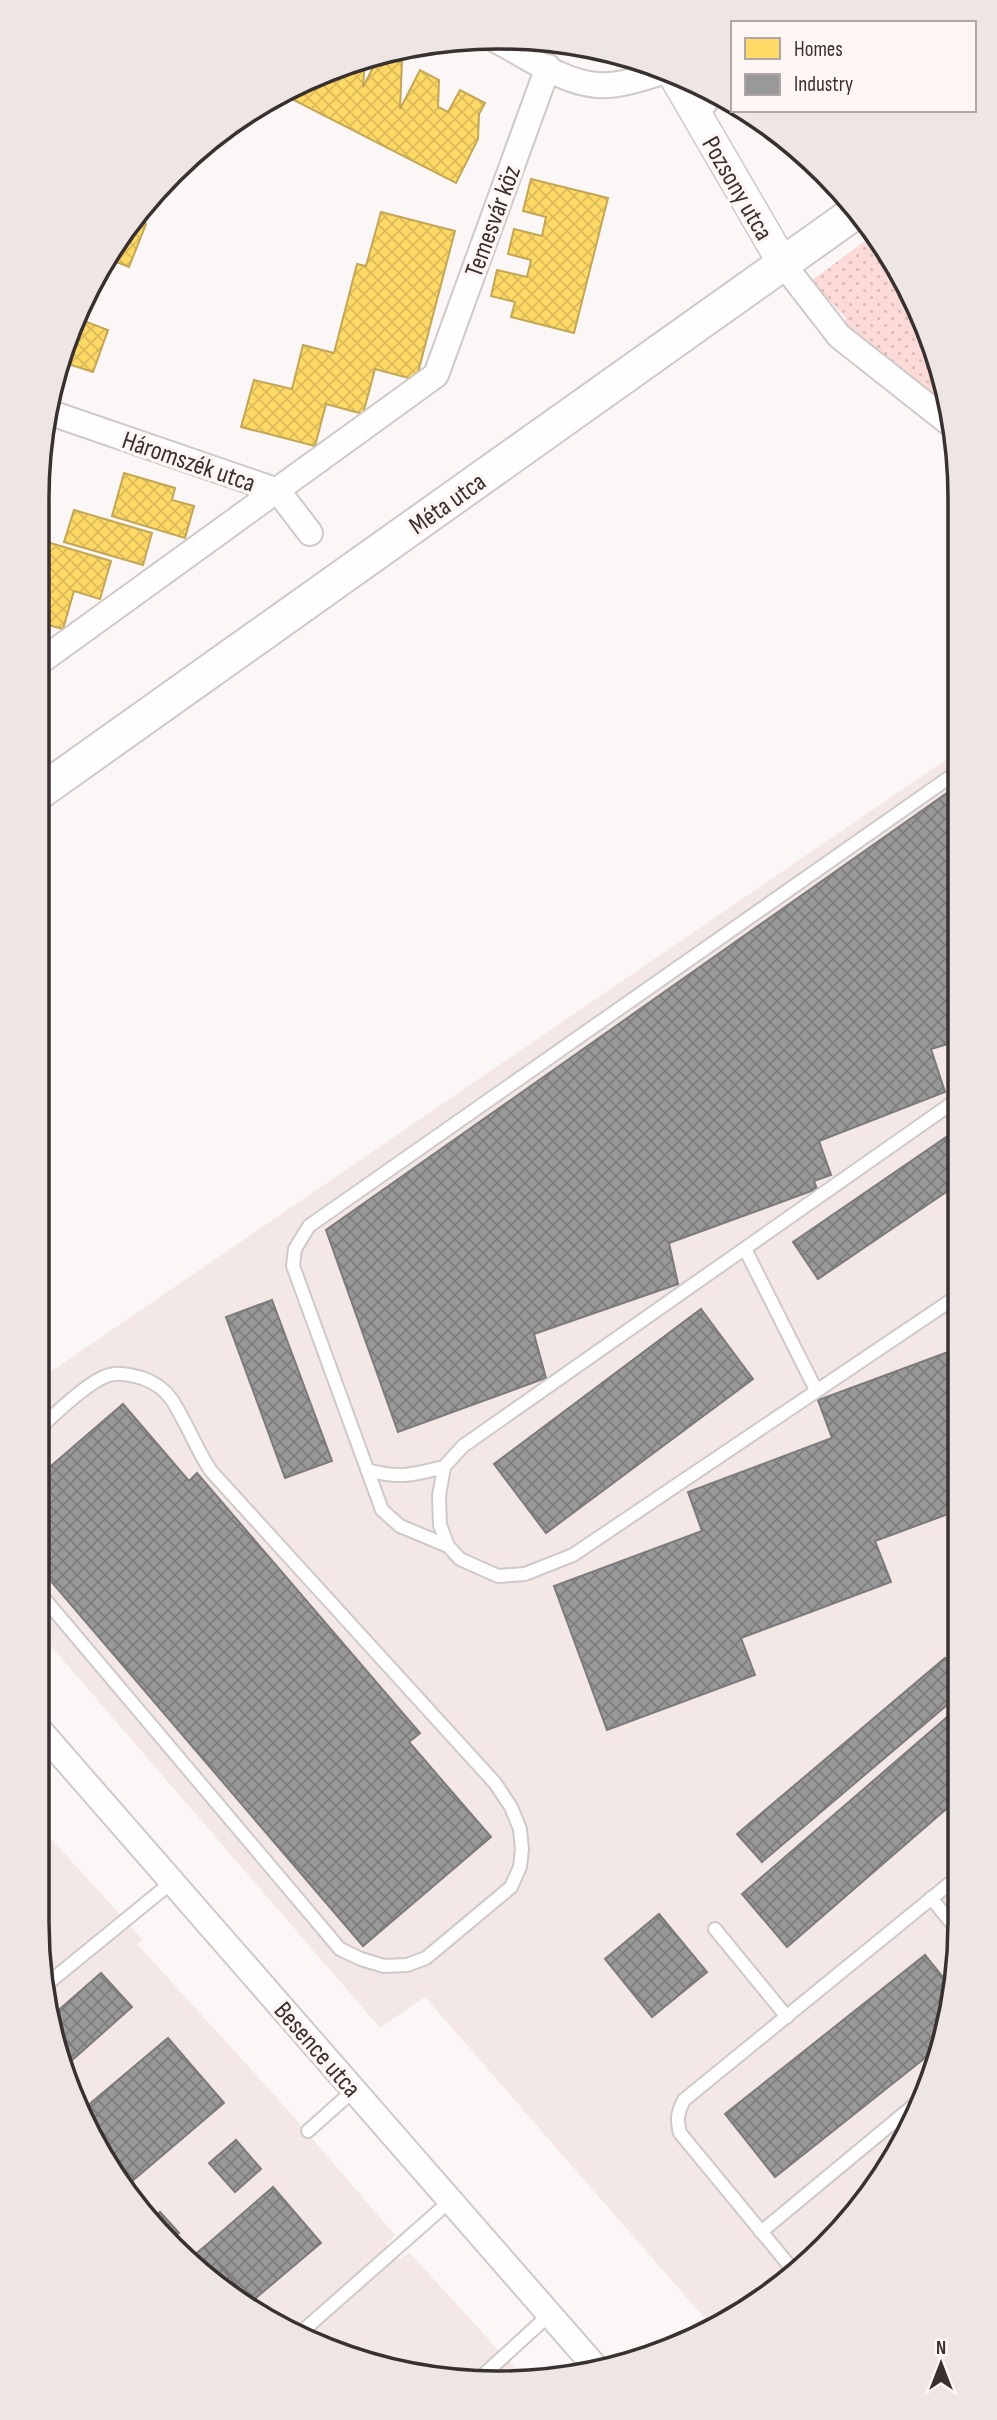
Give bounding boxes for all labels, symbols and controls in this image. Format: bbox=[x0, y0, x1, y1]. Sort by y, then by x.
legend bbox=[731, 21, 976, 112]
text: Homes bbox=[794, 37, 843, 62]
text: Industry bbox=[794, 72, 853, 97]
street label: Pozsony utca bbox=[695, 131, 779, 246]
street label: Temesvár köz bbox=[459, 162, 528, 282]
street label: Háromszék utca bbox=[118, 425, 259, 500]
street label: Méta utca bbox=[404, 467, 492, 542]
street label: Besence utca bbox=[267, 1996, 367, 2104]
north arrow bbox=[906, 2329, 976, 2399]
text: N bbox=[936, 2337, 946, 2360]

